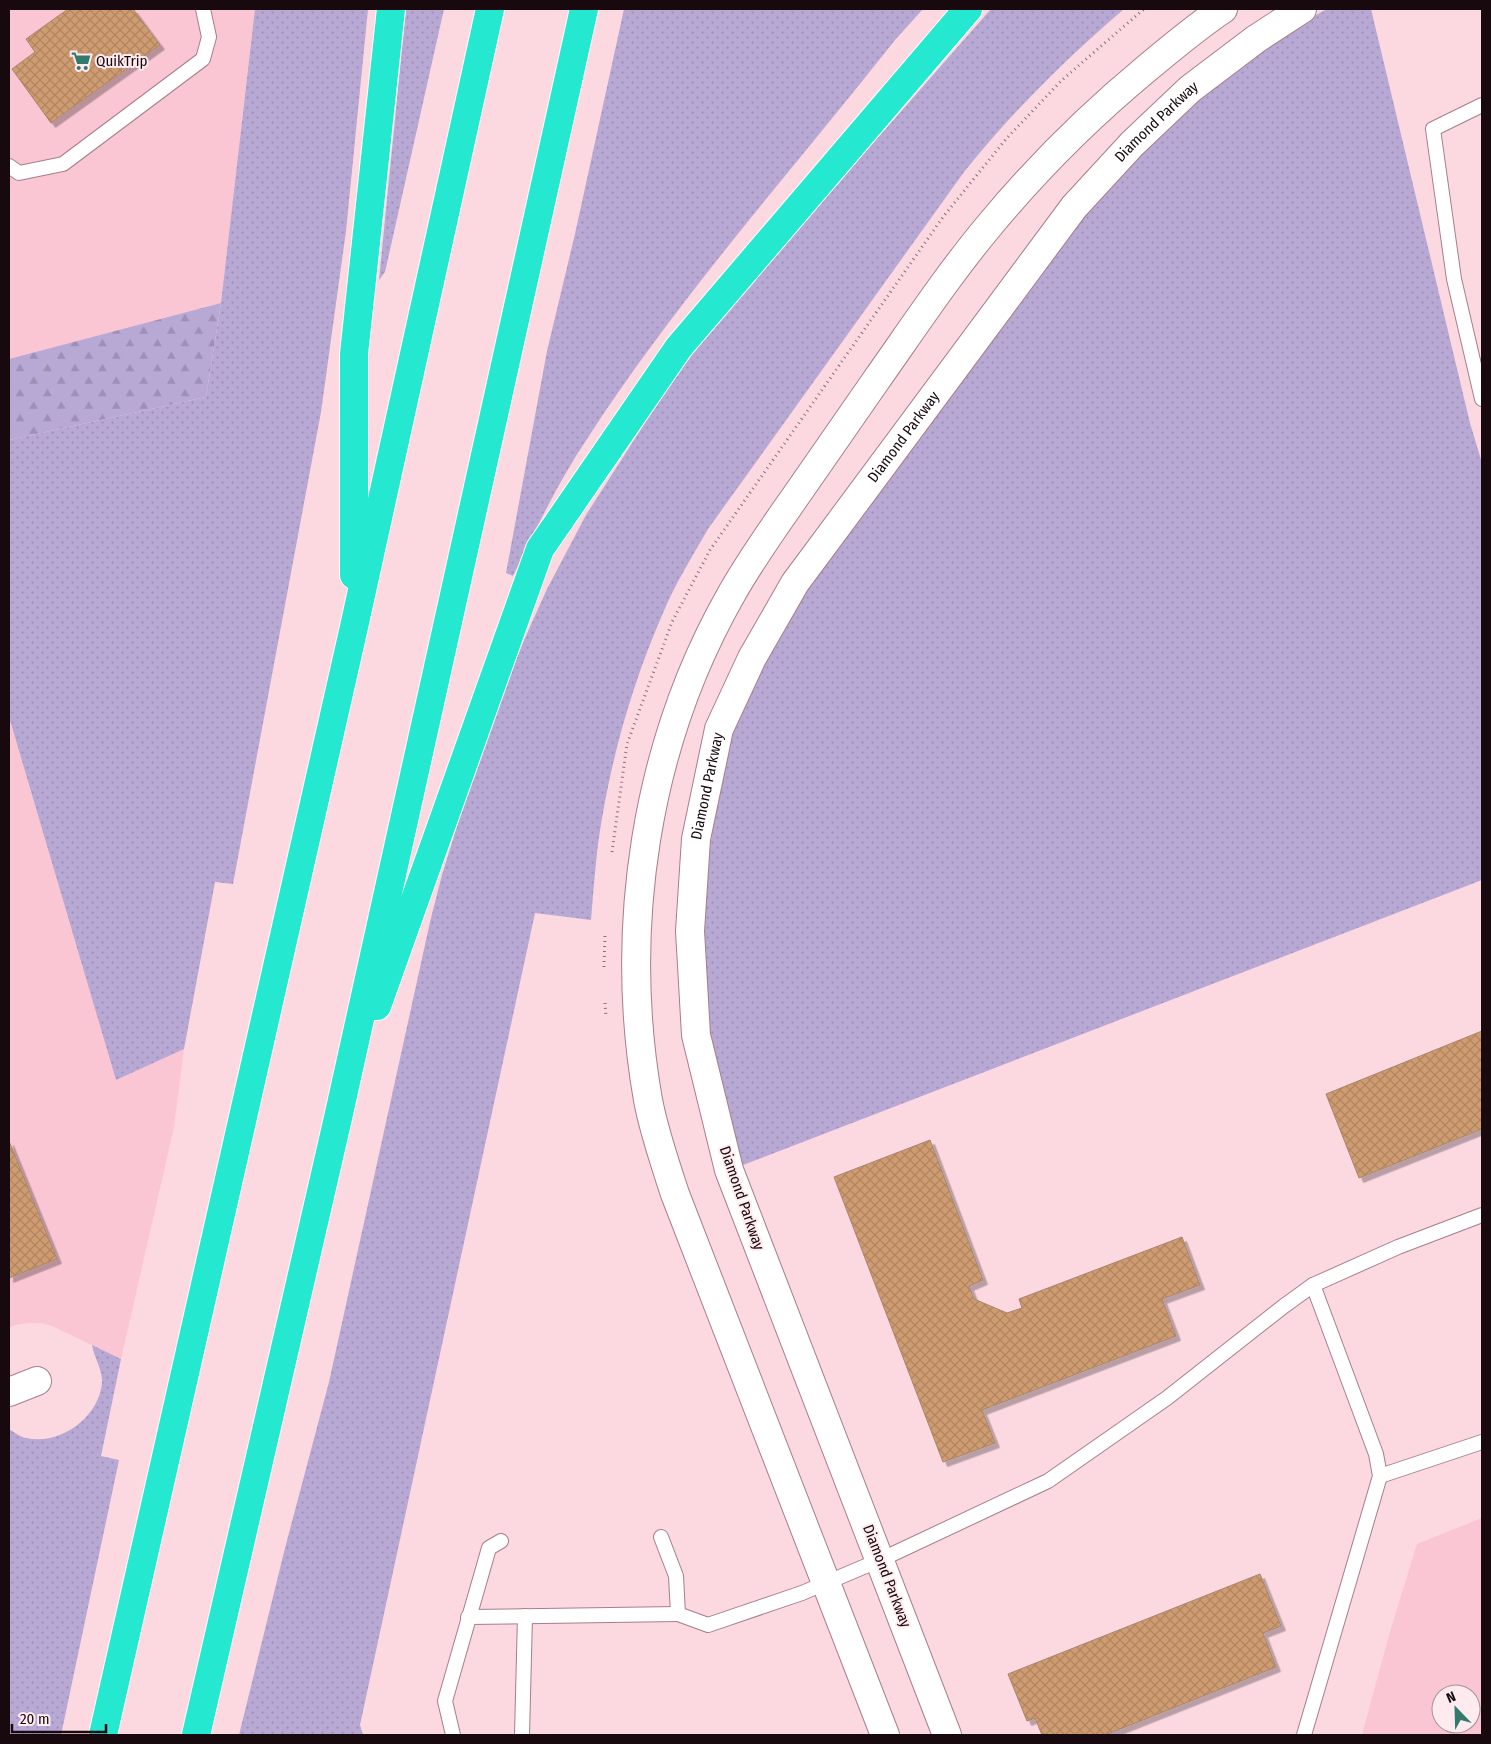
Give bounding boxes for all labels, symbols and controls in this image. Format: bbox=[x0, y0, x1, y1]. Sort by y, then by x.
supermarket icon: QuikTrip bbox=[70, 50, 92, 72]
place label: QuikTrip bbox=[96, 52, 148, 70]
street label: Diamond Parkway bbox=[1111, 77, 1202, 166]
street label: Diamond Parkway bbox=[864, 388, 943, 486]
street label: Diamond Parkway bbox=[687, 731, 727, 841]
street label: Diamond Parkway bbox=[716, 1144, 768, 1253]
street label: Diamond Parkway bbox=[859, 1522, 915, 1630]
north arrow bbox=[1431, 1684, 1481, 1734]
text: N bbox=[1444, 1688, 1458, 1707]
scale bar bbox=[12, 1702, 106, 1734]
text: 20 m bbox=[20, 1710, 50, 1728]

